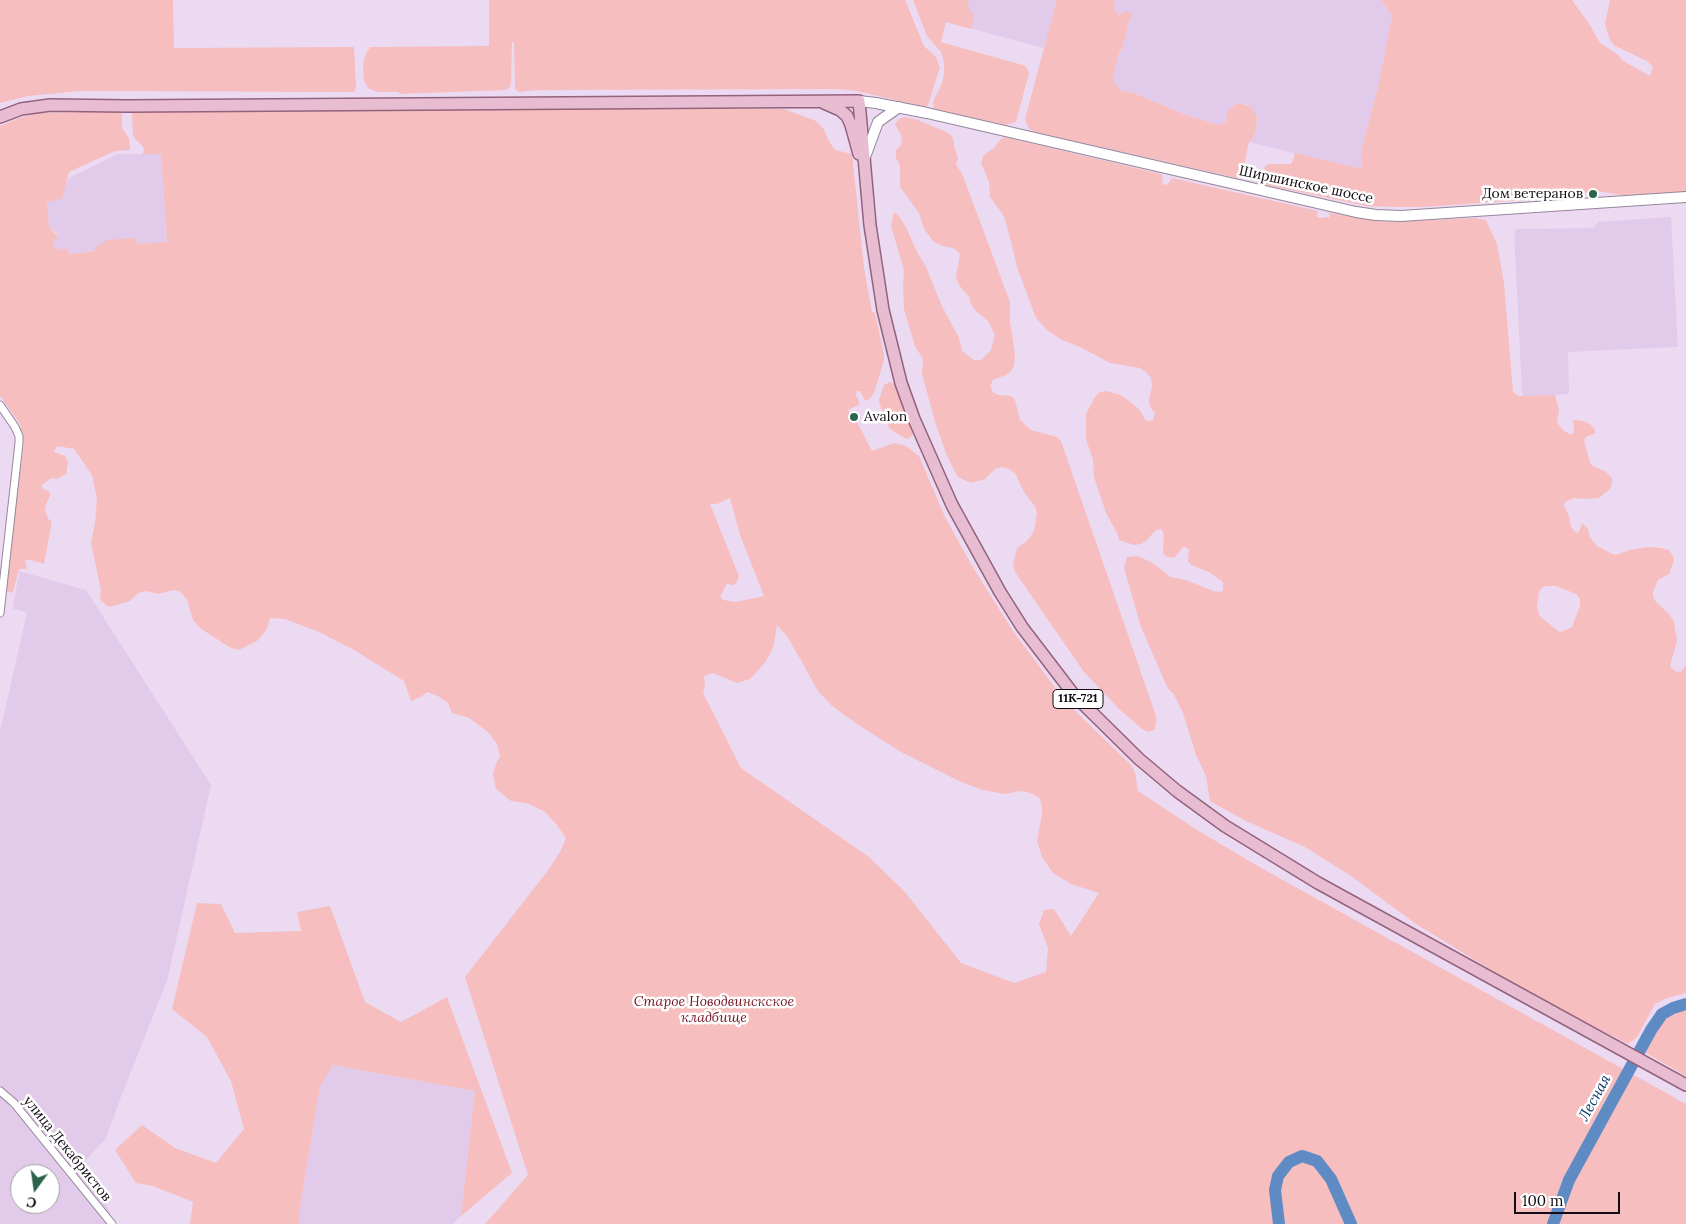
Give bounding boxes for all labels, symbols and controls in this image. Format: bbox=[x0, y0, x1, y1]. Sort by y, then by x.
street label: Ширшинское шоссе bbox=[1237, 163, 1375, 207]
place label: Дом ветеранов bbox=[1482, 186, 1583, 202]
marker: Дом ветеранов bbox=[1587, 188, 1599, 200]
place label: Avalon bbox=[864, 409, 907, 425]
marker: Avalon bbox=[848, 411, 860, 423]
road number: 11К-721 bbox=[1053, 690, 1103, 709]
park label: Старое Новодвинскское кладбище bbox=[634, 994, 794, 1026]
water label: Лесная bbox=[1575, 1072, 1615, 1124]
street label: улица Декабристов bbox=[19, 1093, 115, 1205]
north arrow bbox=[10, 1164, 60, 1214]
scale bar bbox=[1516, 1182, 1622, 1214]
text: 100 m bbox=[1522, 1191, 1563, 1210]
text: С bbox=[25, 1193, 38, 1212]

